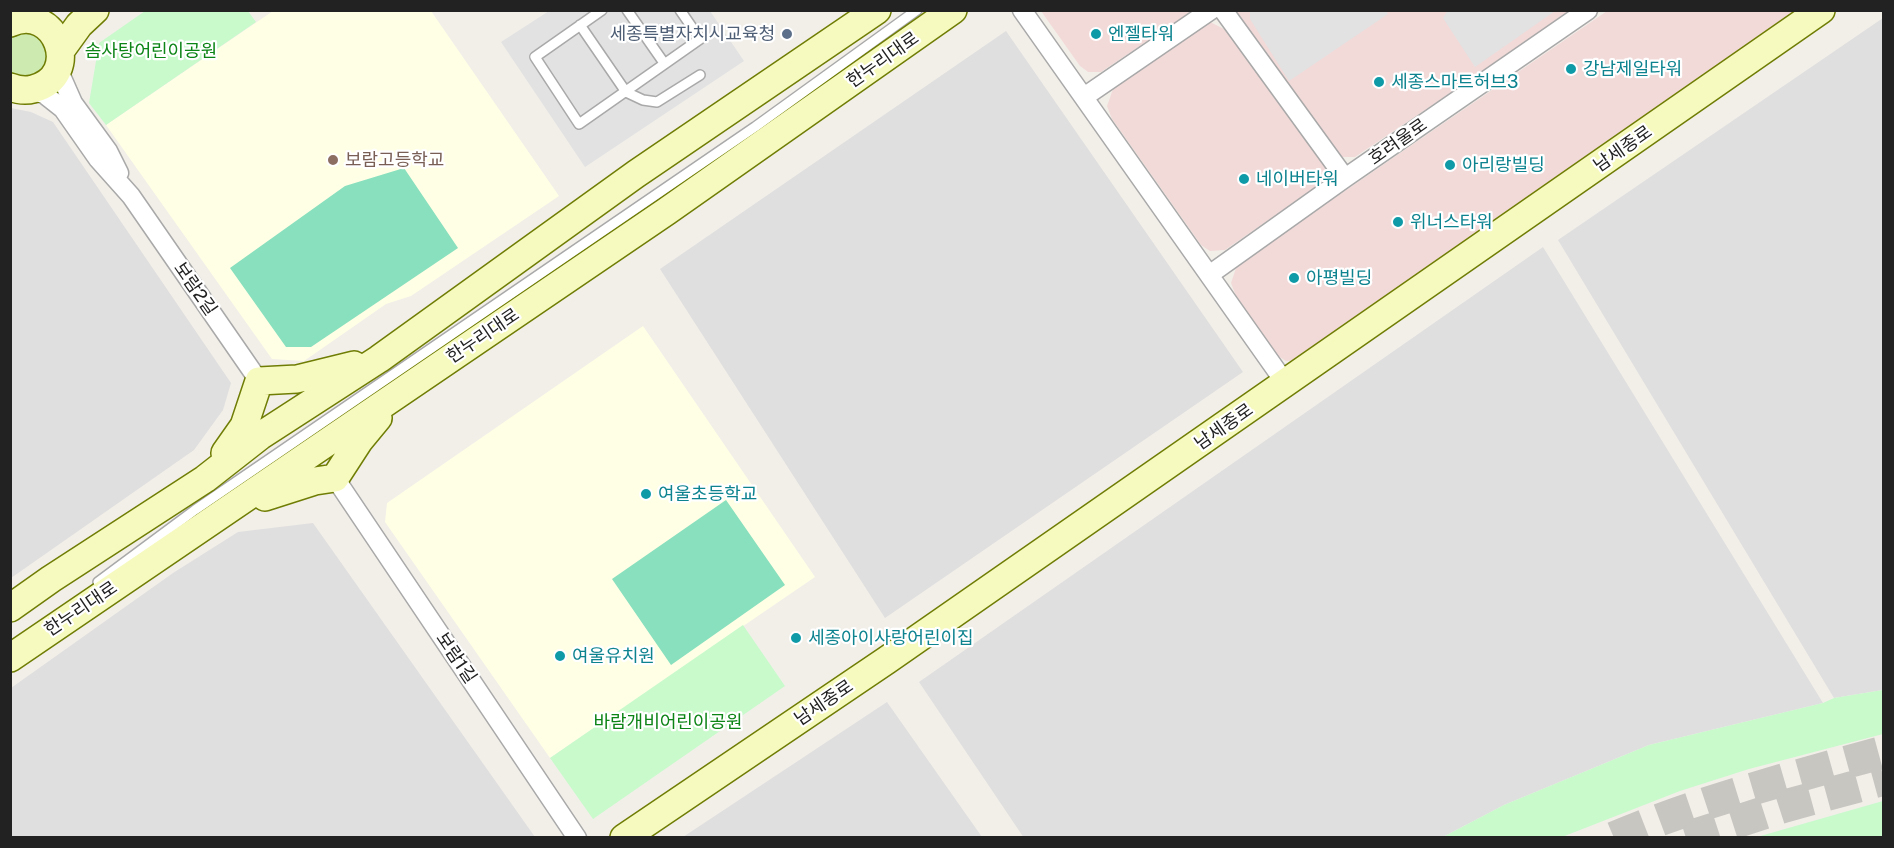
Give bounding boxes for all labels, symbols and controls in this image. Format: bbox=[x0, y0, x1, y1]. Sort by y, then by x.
place label: 세종특별자치시교육청 bbox=[609, 23, 775, 45]
place label: 엔젤타워 bbox=[1108, 23, 1174, 45]
marker: 세종특별자치시교육청 bbox=[780, 27, 794, 41]
street label: 한누리대로 bbox=[843, 27, 923, 93]
marker: 엔젤타워 bbox=[1089, 27, 1103, 41]
park label: 솜사탕어린이공원 bbox=[85, 40, 217, 62]
place label: 강남제일타워 bbox=[1583, 58, 1682, 80]
marker: 강남제일타워 bbox=[1564, 62, 1578, 76]
place label: 세종스마트허브3 bbox=[1391, 71, 1518, 93]
marker: 세종스마트허브3 bbox=[1372, 75, 1386, 89]
street label: 호려울로 bbox=[1365, 114, 1431, 170]
street label: 남세종로 bbox=[1590, 121, 1656, 177]
place label: 보람고등학교 bbox=[345, 149, 444, 171]
marker: 보람고등학교 bbox=[326, 153, 340, 167]
place label: 아리랑빌딩 bbox=[1462, 154, 1545, 176]
marker: 아리랑빌딩 bbox=[1443, 158, 1457, 172]
place label: 네이버타워 bbox=[1256, 168, 1339, 190]
marker: 네이버타워 bbox=[1237, 172, 1251, 186]
place label: 위너스타워 bbox=[1410, 211, 1493, 233]
marker: 위너스타워 bbox=[1391, 215, 1405, 229]
street label: 보람2길 bbox=[169, 258, 221, 320]
place label: 아평빌딩 bbox=[1306, 267, 1372, 289]
marker: 아평빌딩 bbox=[1287, 271, 1301, 285]
street label: 한누리대로 bbox=[443, 304, 523, 368]
street label: 남세종로 bbox=[1191, 399, 1257, 455]
place label: 여울초등학교 bbox=[658, 483, 757, 505]
marker: 여울초등학교 bbox=[639, 487, 653, 501]
street label: 한누리대로 bbox=[41, 577, 121, 641]
place label: 세종아이사랑어린이집 bbox=[808, 627, 974, 649]
street label: 보람1길 bbox=[431, 628, 481, 688]
marker: 세종아이사랑어린이집 bbox=[789, 631, 803, 645]
place label: 여울유치원 bbox=[572, 645, 655, 667]
marker: 여울유치원 bbox=[553, 649, 567, 663]
street label: 남세종로 bbox=[791, 676, 857, 730]
park label: 바람개비어린이공원 bbox=[593, 711, 743, 733]

